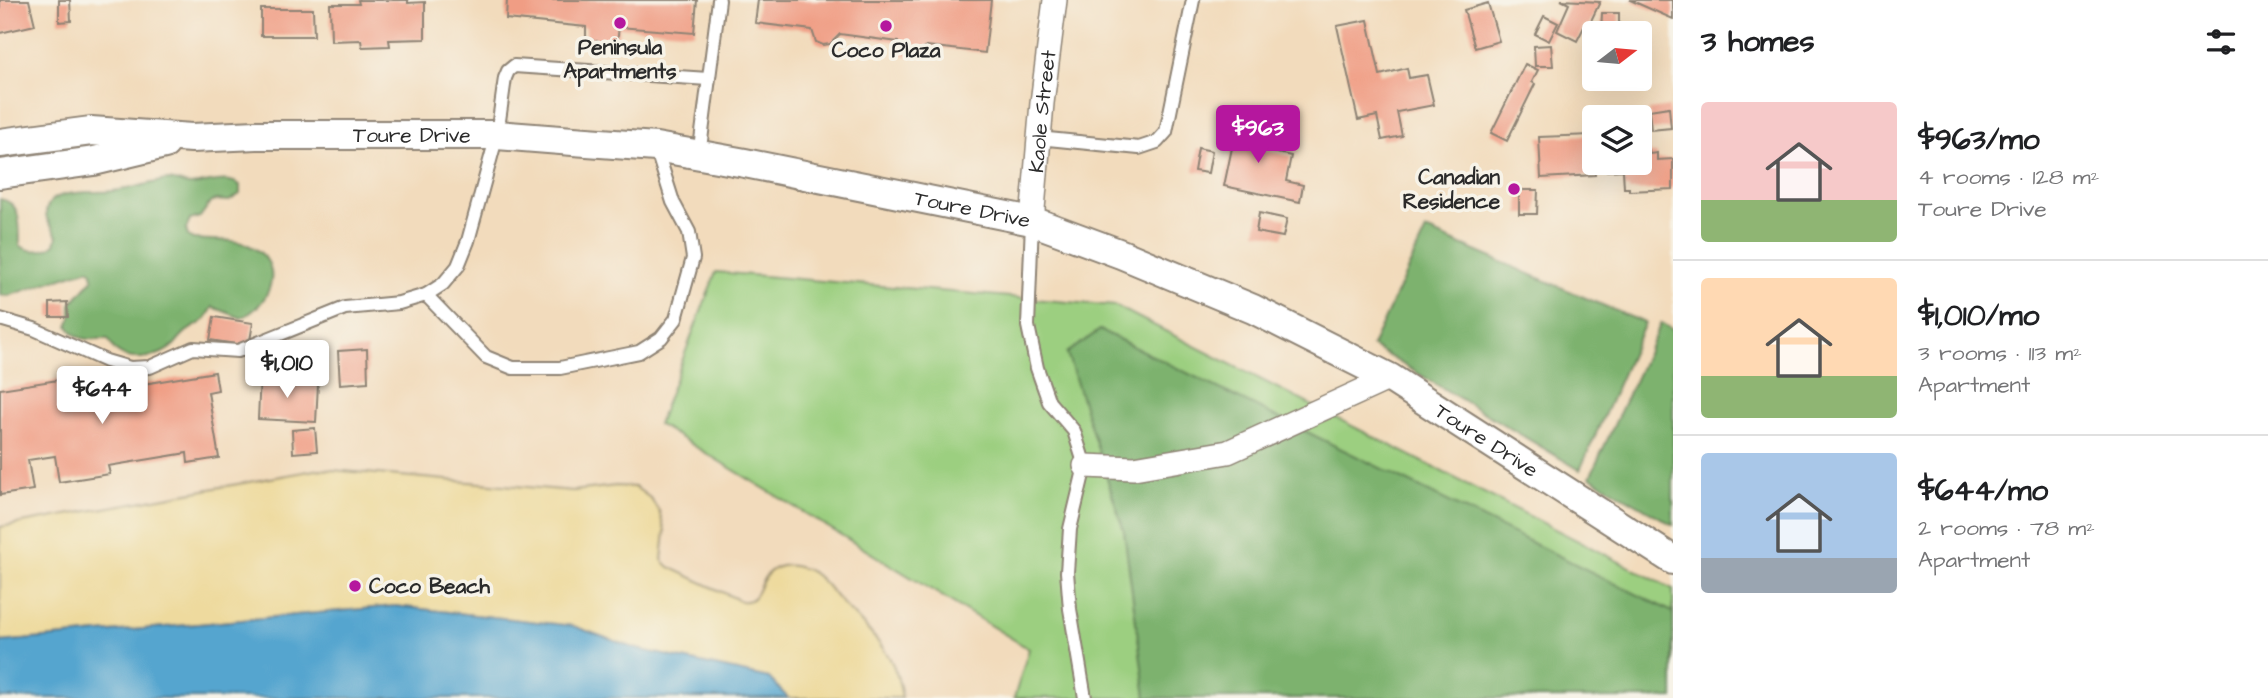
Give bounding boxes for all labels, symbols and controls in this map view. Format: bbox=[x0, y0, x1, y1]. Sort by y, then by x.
marker: Peninsula Apartments bbox=[612, 15, 628, 31]
marker: Coco Plaza bbox=[878, 18, 894, 34]
north arrow bbox=[1582, 21, 1652, 91]
map controls bbox=[1582, 21, 1652, 175]
text: 3 homes bbox=[1701, 21, 1815, 63]
icon: filters bbox=[2202, 23, 2240, 61]
place label: Peninsula Apartments bbox=[563, 33, 677, 87]
place label: Coco Plaza bbox=[832, 36, 941, 65]
street label: Kaole Street bbox=[1022, 48, 1064, 174]
button: layers bbox=[1582, 105, 1652, 175]
pin: $963 bbox=[1217, 106, 1299, 165]
text: $963 bbox=[1232, 112, 1284, 144]
text: $963/mo bbox=[1918, 119, 2040, 161]
street label: Toure Drive bbox=[353, 121, 471, 150]
icon: home bbox=[1757, 130, 1841, 214]
text: 4 rooms · 128 m² bbox=[1918, 161, 2099, 193]
place label: Canadian Residence bbox=[1403, 163, 1501, 216]
marker: Canadian Residence bbox=[1506, 181, 1522, 197]
street label: Toure Drive bbox=[912, 184, 1033, 235]
text: Toure Drive bbox=[1918, 193, 2047, 225]
text: $1,010/mo bbox=[1918, 295, 2039, 337]
icon: home bbox=[1757, 306, 1841, 390]
text: 3 rooms · 113 m² bbox=[1918, 337, 2082, 369]
pin: $1,010 bbox=[230, 340, 344, 400]
text: $1,010 bbox=[261, 347, 313, 379]
pin: $644 bbox=[61, 366, 143, 426]
text: Apartment bbox=[1918, 369, 2030, 401]
text: $644 bbox=[73, 373, 131, 405]
street label: Toure Drive bbox=[1429, 397, 1544, 485]
text: $644/mo bbox=[1918, 470, 2048, 512]
icon: home bbox=[1757, 481, 1841, 565]
text: 2 rooms · 78 m² bbox=[1918, 512, 2095, 544]
text: Apartment bbox=[1918, 544, 2030, 576]
place label: Coco Beach bbox=[369, 572, 490, 601]
marker: Coco Beach bbox=[347, 578, 363, 594]

